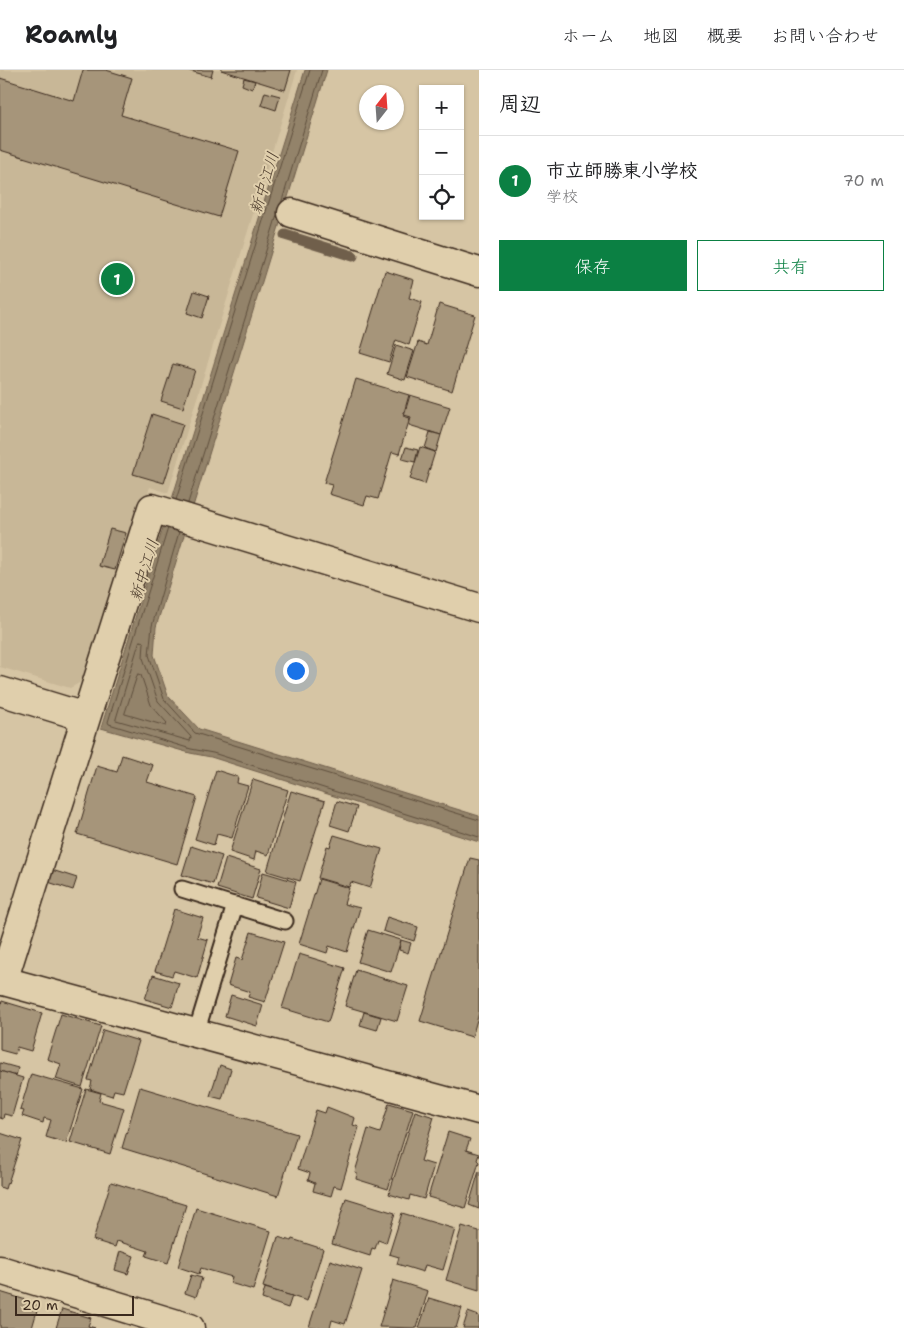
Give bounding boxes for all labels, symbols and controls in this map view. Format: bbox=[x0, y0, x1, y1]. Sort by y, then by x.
text: Roamly bbox=[25, 19, 118, 51]
text: ホーム bbox=[562, 24, 615, 48]
text: 地図 bbox=[643, 24, 679, 48]
text: 概要 bbox=[707, 24, 743, 48]
text: お問い合わせ bbox=[771, 24, 879, 48]
north arrow bbox=[359, 85, 404, 130]
map controls bbox=[419, 85, 464, 220]
button: + bbox=[419, 85, 464, 130]
text: 周辺 bbox=[499, 90, 541, 118]
button: − bbox=[419, 130, 464, 175]
water label: 新中江川 bbox=[245, 149, 283, 217]
text: 市立師勝東小学校 bbox=[546, 158, 698, 183]
text: 1 bbox=[511, 170, 519, 191]
text: 70 m bbox=[843, 170, 884, 191]
button: locate bbox=[419, 175, 464, 220]
text: 学校 bbox=[546, 186, 578, 207]
button: 保存 bbox=[499, 240, 687, 291]
button: 共有 bbox=[697, 240, 884, 291]
pin: 1 bbox=[101, 260, 133, 298]
water label: 新中江川 bbox=[125, 536, 163, 604]
your location bbox=[283, 658, 309, 684]
scale bar bbox=[15, 1293, 134, 1316]
text: 20 m bbox=[22, 1296, 58, 1314]

